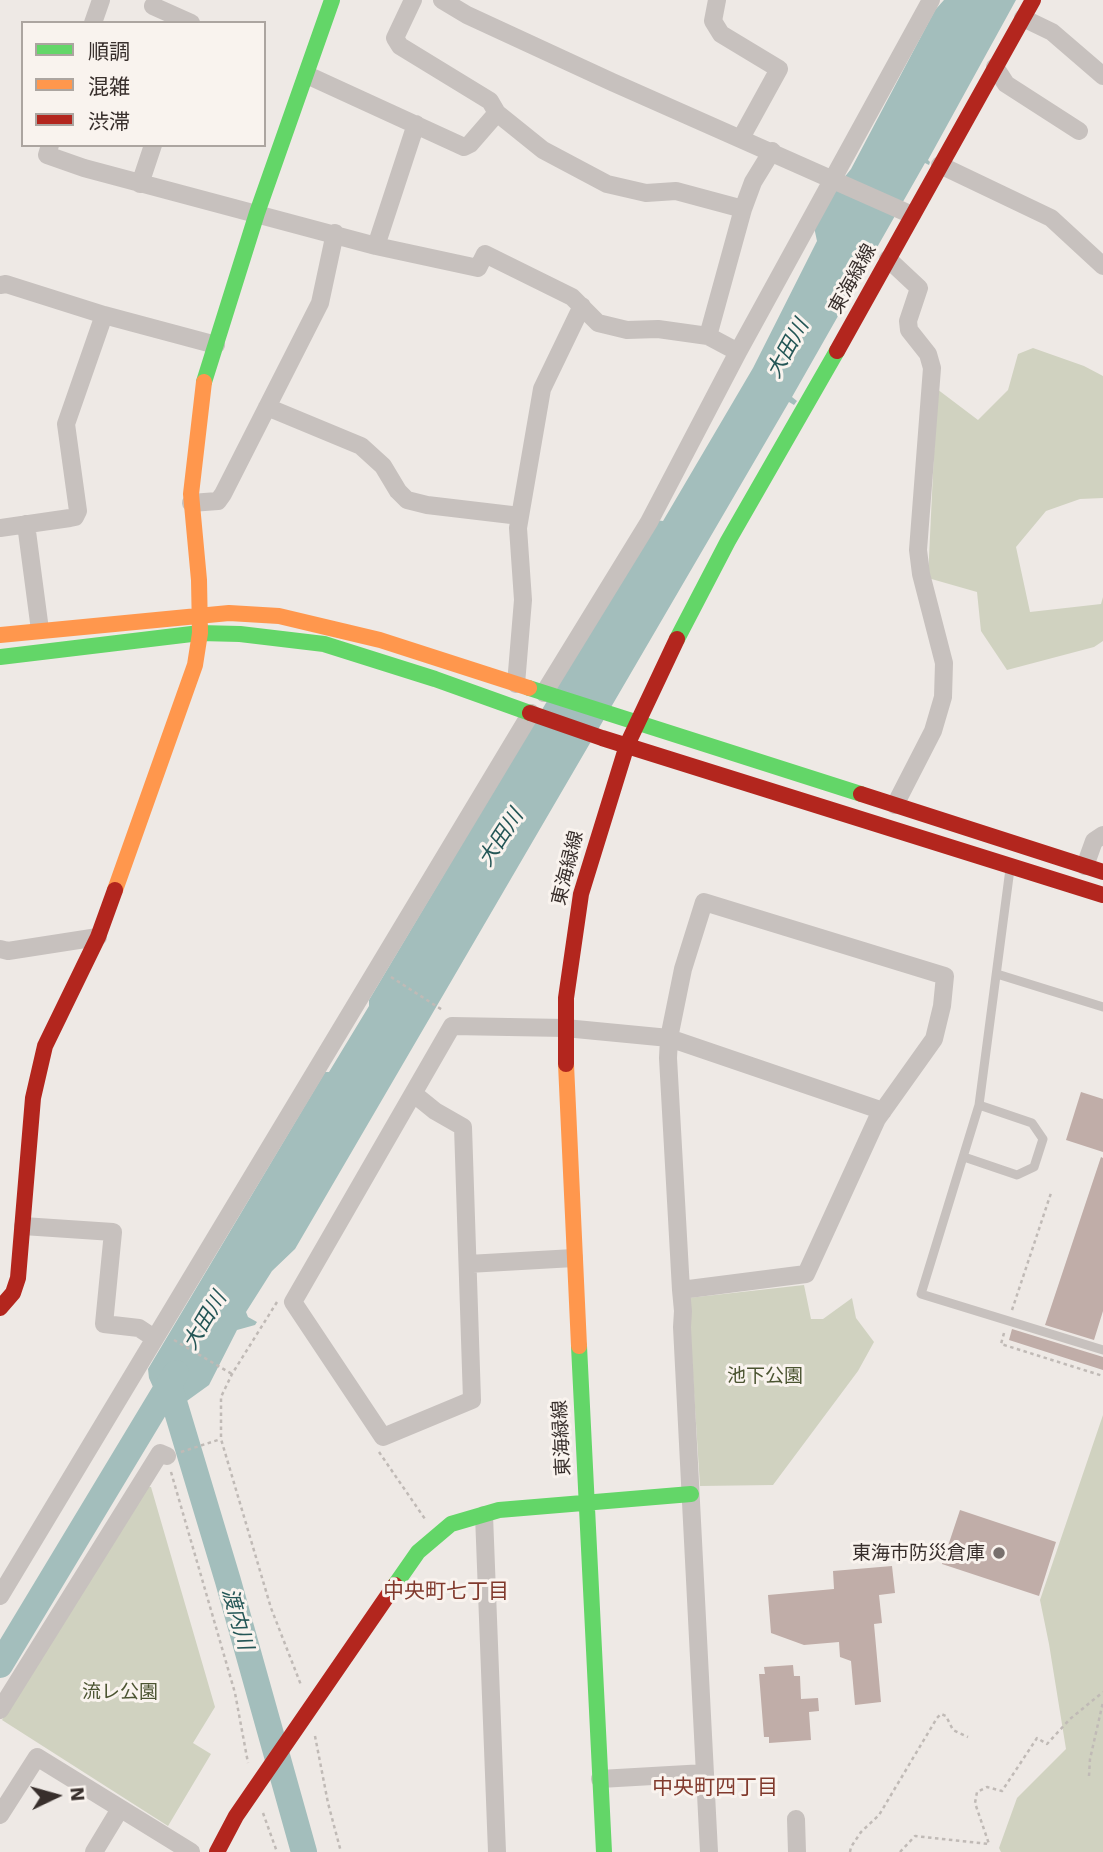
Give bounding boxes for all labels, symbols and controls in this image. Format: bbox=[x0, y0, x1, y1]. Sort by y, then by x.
legend bbox=[21, 21, 266, 147]
text: 順調 bbox=[88, 39, 130, 64]
text: 混雑 bbox=[88, 74, 130, 99]
text: 渋滞 bbox=[88, 109, 130, 134]
street label: 東海緑線 bbox=[825, 240, 881, 318]
water label: 大田川 bbox=[762, 315, 814, 383]
water label: 大田川 bbox=[473, 805, 529, 871]
street label: 東海緑線 bbox=[548, 828, 588, 908]
water label: 大田川 bbox=[178, 1288, 232, 1354]
park label: 池下公園 bbox=[727, 1365, 803, 1387]
street label: 東海緑線 bbox=[549, 1399, 575, 1477]
place label: 東海市防災倉庫 bbox=[852, 1542, 985, 1564]
marker: 東海市防災倉庫 bbox=[991, 1545, 1007, 1561]
district label: 中央町七丁目 bbox=[383, 1579, 509, 1605]
water label: 渡内川 bbox=[216, 1585, 258, 1653]
park label: 流レ公園 bbox=[82, 1681, 158, 1703]
north arrow bbox=[21, 1761, 91, 1831]
district label: 中央町四丁目 bbox=[652, 1775, 778, 1801]
text: N bbox=[65, 1786, 89, 1802]

